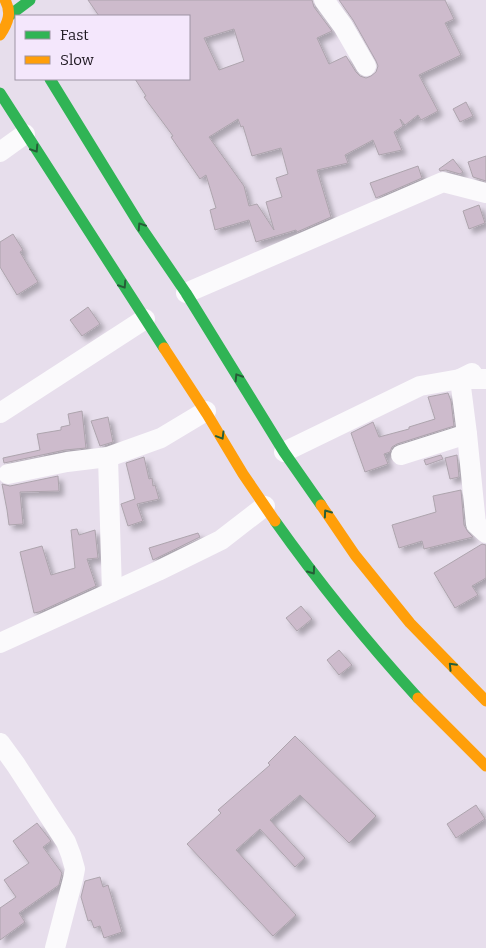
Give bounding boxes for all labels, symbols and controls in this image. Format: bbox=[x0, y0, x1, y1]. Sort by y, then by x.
legend bbox=[15, 15, 190, 80]
text: Fast bbox=[60, 26, 89, 44]
text: Slow bbox=[60, 51, 95, 69]
one-way arrow bbox=[29, 143, 38, 153]
one-way arrow bbox=[138, 222, 147, 232]
one-way arrow bbox=[117, 280, 127, 289]
one-way arrow bbox=[235, 374, 245, 383]
one-way arrow bbox=[215, 431, 225, 440]
one-way arrow bbox=[324, 510, 333, 519]
one-way arrow bbox=[306, 565, 315, 575]
one-way arrow bbox=[449, 663, 458, 672]

